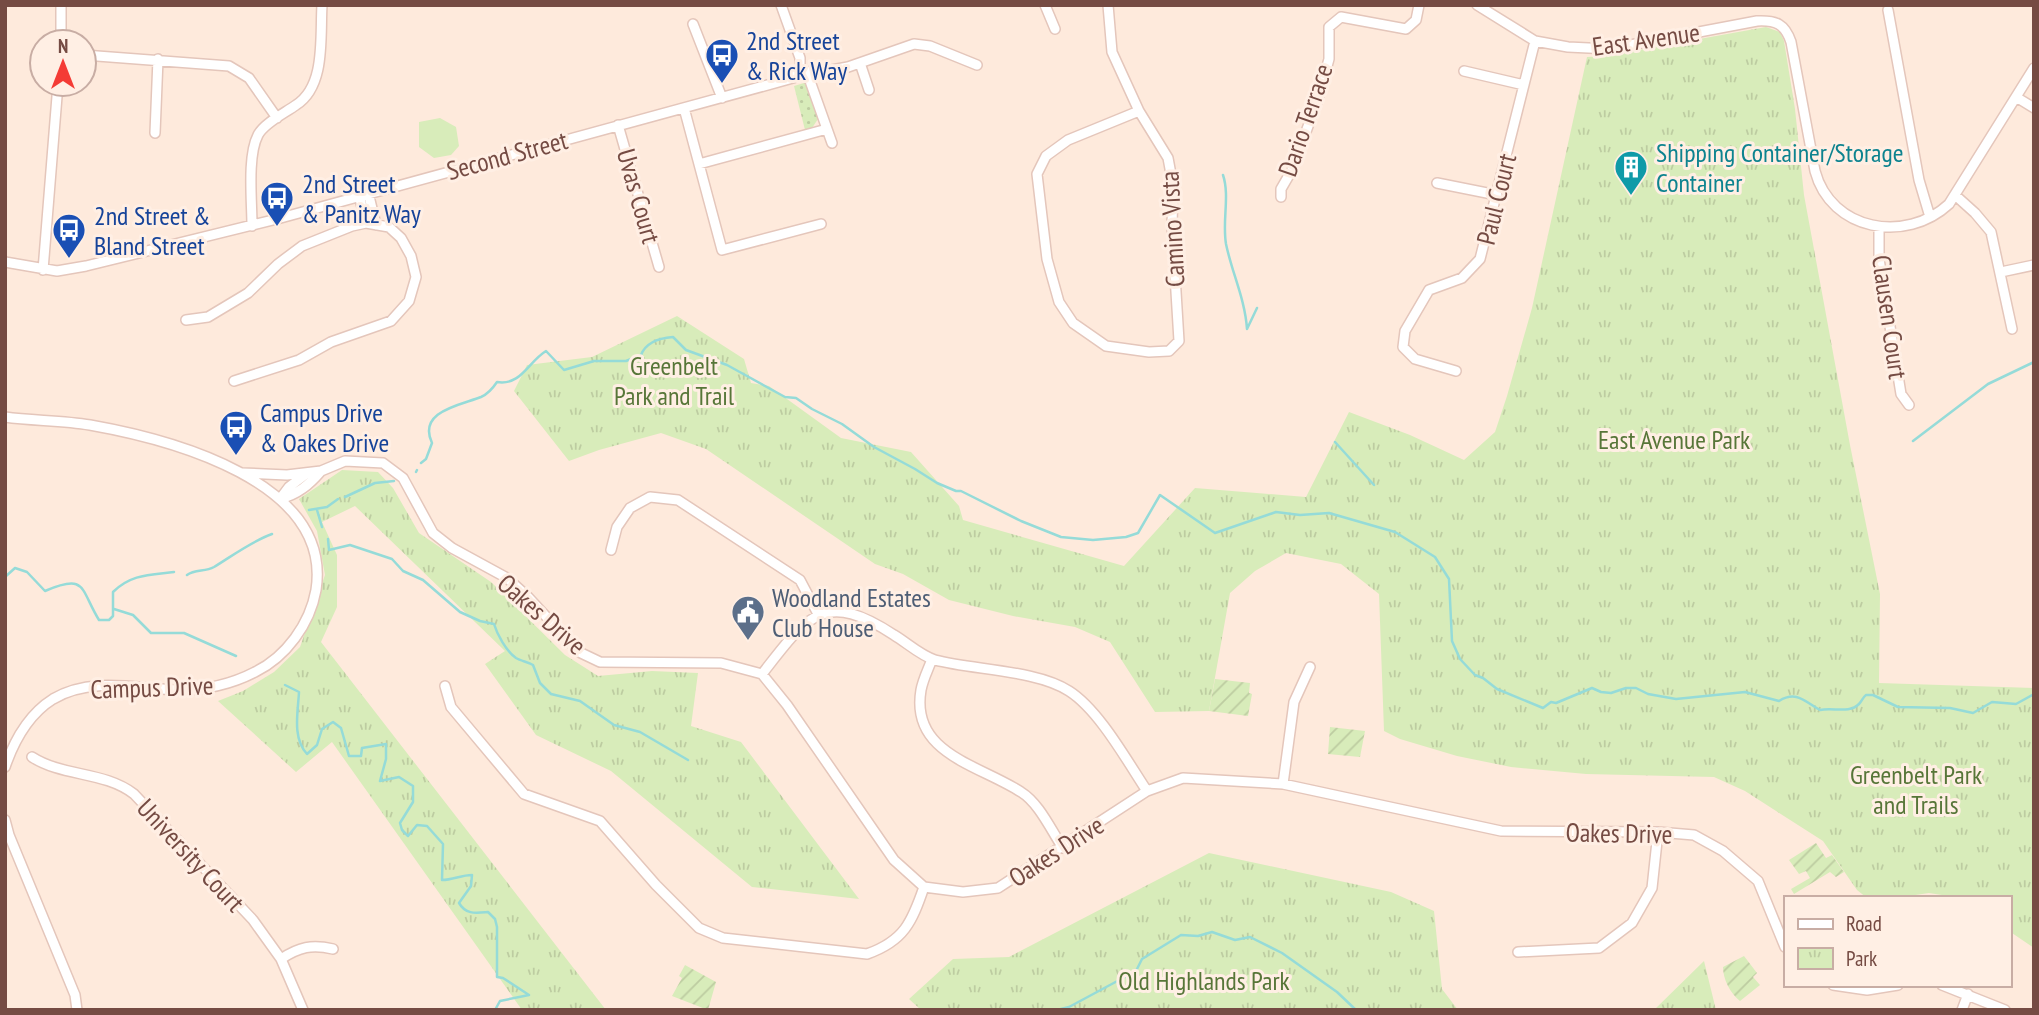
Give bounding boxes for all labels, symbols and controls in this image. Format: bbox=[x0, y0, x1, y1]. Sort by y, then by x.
street label: East Avenue bbox=[1590, 15, 1702, 63]
place label: 2nd Street & Rick Way bbox=[746, 24, 847, 87]
north arrow bbox=[28, 28, 98, 98]
text: N bbox=[58, 34, 68, 58]
bus stop icon: 2nd Street & Rick Way bbox=[703, 36, 741, 85]
street label: Dario Terrace bbox=[1270, 59, 1340, 181]
street label: Second Street bbox=[443, 123, 571, 187]
place label: Shipping Container/Storage Container bbox=[1656, 136, 1903, 199]
street label: Uvas Court bbox=[610, 145, 668, 247]
building icon: Shipping Container/Storage Container bbox=[1612, 148, 1650, 197]
street label: Paul Court bbox=[1469, 150, 1523, 248]
place label: 2nd Street & Panitz Way bbox=[302, 167, 421, 230]
street label: Camino Vista bbox=[1152, 170, 1192, 288]
bus stop icon: 2nd Street & Panitz Way bbox=[258, 179, 296, 228]
place label: 2nd Street & Bland Street bbox=[94, 199, 210, 262]
bus stop icon: 2nd Street & Bland Street bbox=[50, 211, 88, 260]
street label: Clausen Court bbox=[1865, 253, 1915, 381]
park label: Greenbelt Park and Trail bbox=[614, 349, 734, 412]
place label: Campus Drive & Oakes Drive bbox=[260, 396, 389, 459]
bus stop icon: Campus Drive & Oakes Drive bbox=[217, 408, 255, 457]
park label: East Avenue Park bbox=[1598, 423, 1750, 456]
street label: Oakes Drive bbox=[491, 567, 593, 661]
place label: Woodland Estates Club House bbox=[772, 581, 931, 644]
public building icon: Woodland Estates Club House bbox=[729, 593, 767, 642]
street label: Campus Drive bbox=[90, 668, 214, 706]
park label: Greenbelt Park and Trails bbox=[1850, 758, 1982, 821]
street label: University Court bbox=[130, 791, 252, 919]
street label: Oakes Drive bbox=[1002, 808, 1110, 894]
street label: Oakes Drive bbox=[1565, 816, 1673, 850]
legend bbox=[1784, 896, 2011, 987]
text: Road bbox=[1846, 910, 1882, 937]
text: Park bbox=[1846, 945, 1877, 972]
park label: Old Highlands Park bbox=[1118, 964, 1290, 997]

